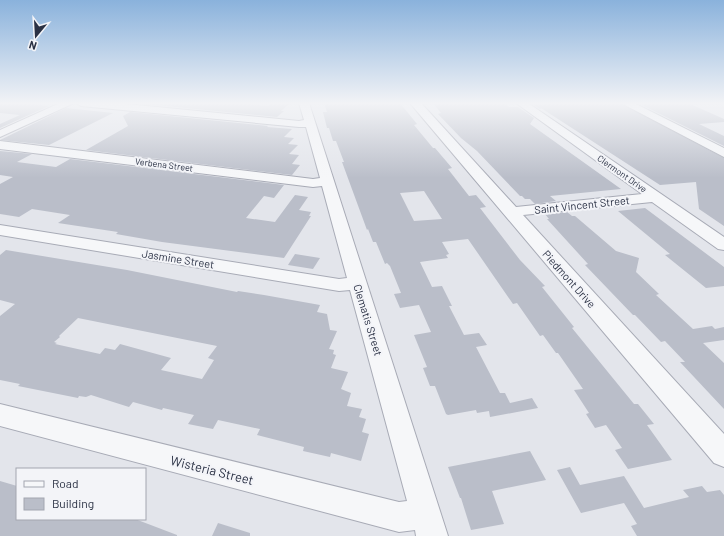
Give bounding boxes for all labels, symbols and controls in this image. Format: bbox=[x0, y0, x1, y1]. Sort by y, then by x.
north arrow bbox=[16, 16, 56, 56]
text: N bbox=[27, 39, 38, 53]
street label: Clermont Drive bbox=[595, 152, 649, 195]
street label: Verbena Street bbox=[134, 155, 194, 174]
street label: Saint Vincent Street bbox=[534, 193, 630, 216]
street label: Jasmine Street bbox=[141, 246, 215, 271]
street label: Piedmont Drive bbox=[540, 247, 599, 310]
street label: Clematis Street bbox=[351, 283, 386, 357]
street label: Wisteria Street bbox=[169, 452, 255, 488]
legend bbox=[16, 468, 146, 520]
text: Road bbox=[52, 476, 79, 490]
text: Building bbox=[52, 496, 94, 510]

